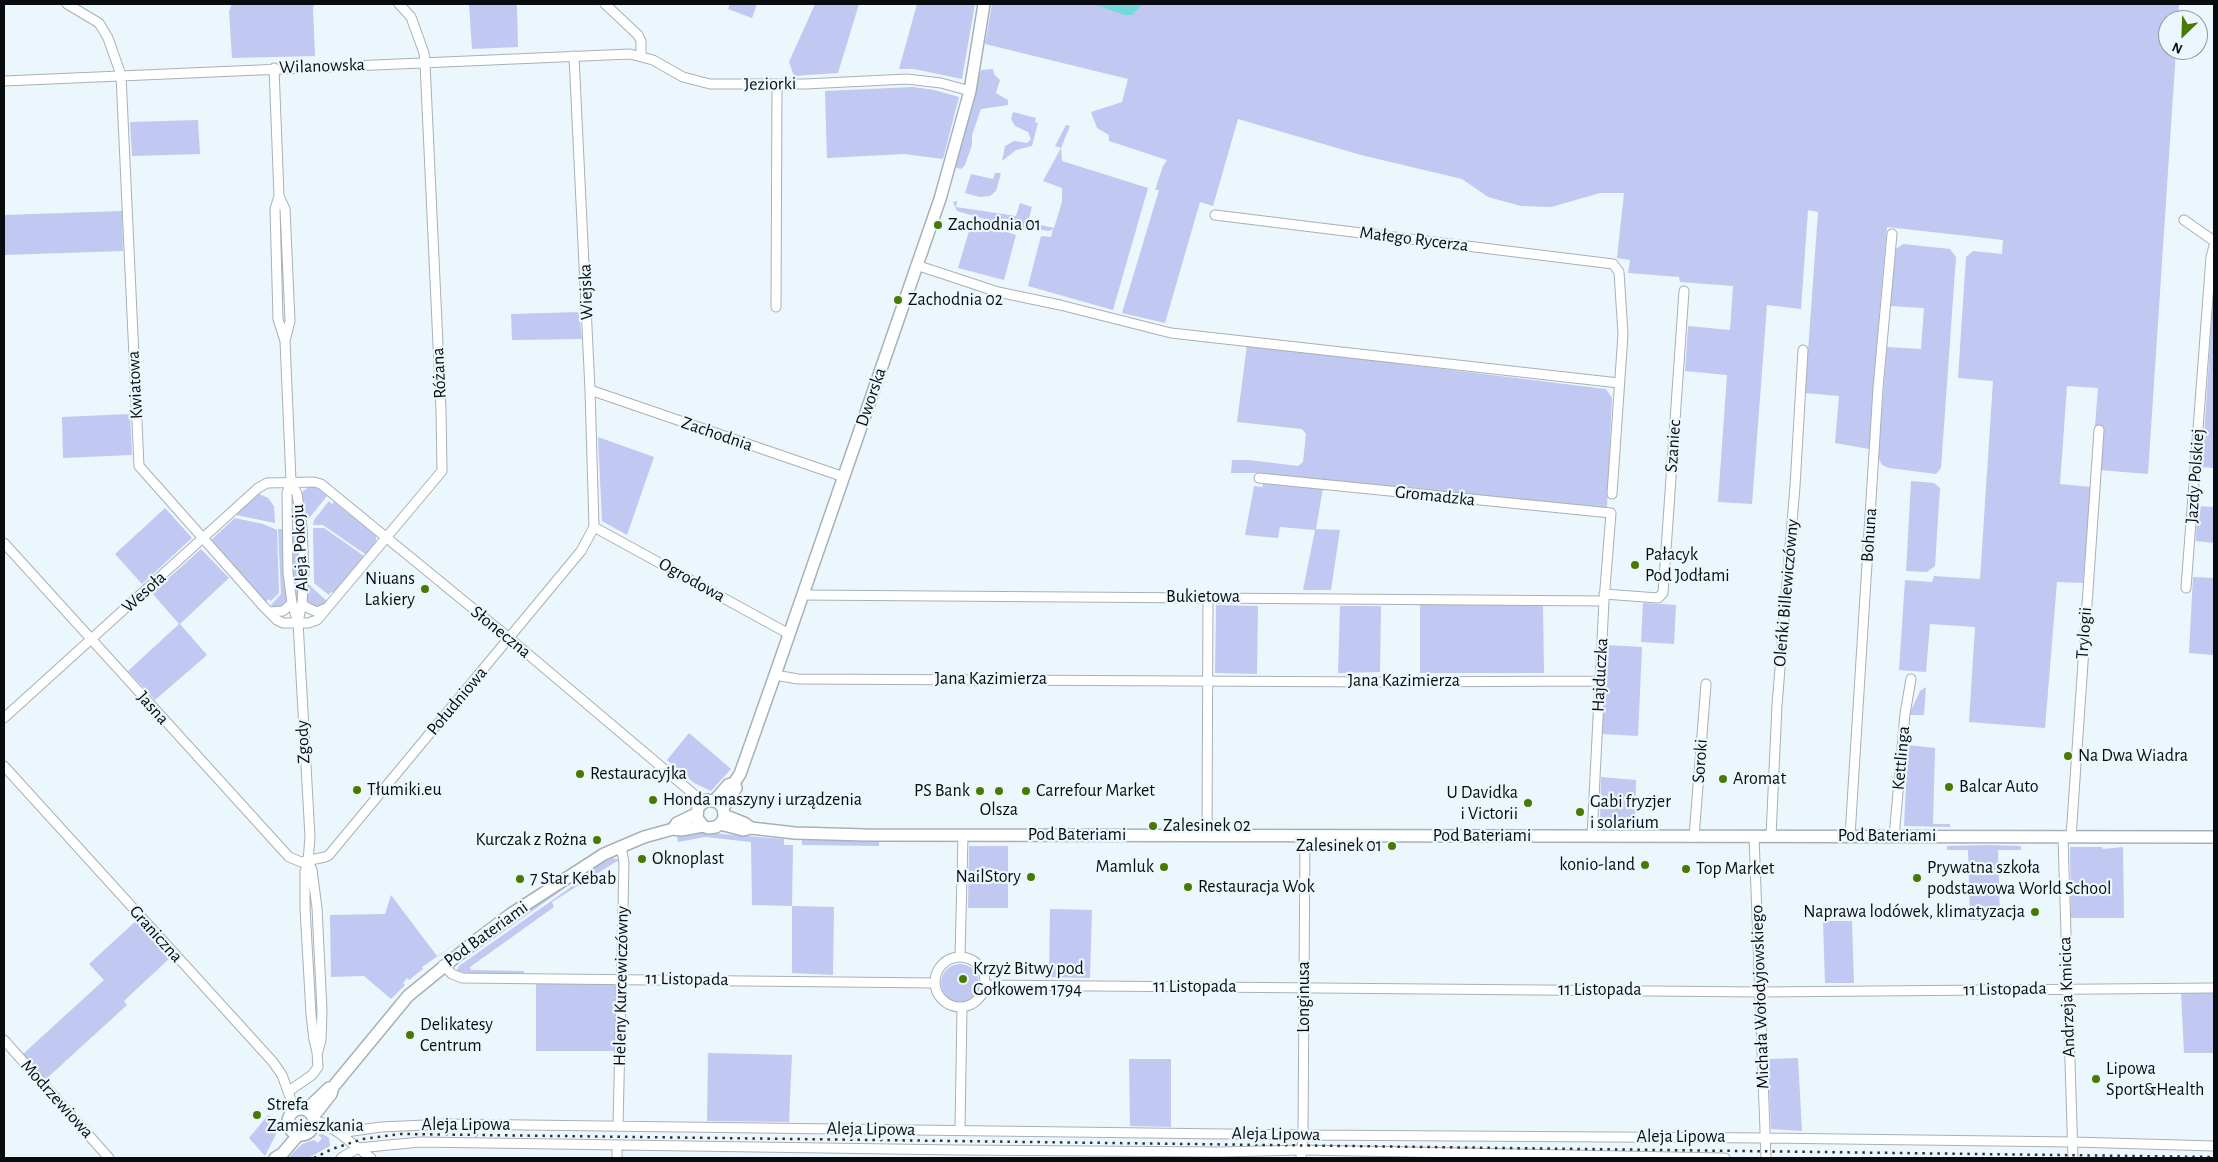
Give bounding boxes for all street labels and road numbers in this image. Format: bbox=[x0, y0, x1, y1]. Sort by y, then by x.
street label: Wilanowska bbox=[279, 54, 365, 78]
street label: Jeziorki bbox=[744, 73, 796, 95]
street label: Małego Rycerza bbox=[1358, 222, 1470, 256]
street label: Wiejska bbox=[574, 263, 598, 321]
street label: Różana bbox=[427, 347, 451, 399]
street label: Kwiatowa bbox=[122, 350, 148, 420]
street label: Dworska bbox=[851, 365, 891, 429]
street label: Zachodnia bbox=[678, 412, 756, 456]
street label: Szaniec bbox=[1660, 419, 1686, 473]
street label: Jazdy Polskiej bbox=[2181, 428, 2209, 524]
street label: Gromadzka bbox=[1394, 481, 1476, 511]
street label: Aleja Pokoju bbox=[287, 504, 313, 592]
street label: Bohuna bbox=[1856, 507, 1882, 563]
street label: Oleńki Billewiczówny bbox=[1769, 518, 1803, 668]
street label: Ogrodowa bbox=[655, 553, 729, 607]
street label: Wesoła bbox=[117, 567, 171, 617]
street label: Bukietowa bbox=[1166, 586, 1240, 608]
street label: Słoneczna bbox=[466, 601, 536, 663]
street label: Trylogii bbox=[2071, 606, 2097, 660]
street label: Hajduczka bbox=[1587, 637, 1613, 713]
street label: Południowa bbox=[422, 662, 492, 740]
street label: Jana Kazimierza bbox=[935, 668, 1047, 690]
street label: Jana Kazimierza bbox=[1348, 670, 1460, 692]
street label: Jasna bbox=[132, 687, 174, 729]
street label: Zgody bbox=[291, 720, 315, 764]
street label: Kettlinga bbox=[1887, 725, 1915, 791]
street label: Soroki bbox=[1688, 738, 1712, 784]
street label: Pod Bateriami bbox=[1028, 824, 1126, 846]
street label: Pod Bateriami bbox=[1433, 825, 1531, 847]
street label: Pod Bateriami bbox=[1838, 825, 1936, 847]
street label: Pod Bateriami bbox=[440, 896, 532, 972]
street label: Graniczna bbox=[125, 901, 187, 967]
street label: Michała Wołodyjowskiego bbox=[1746, 905, 1774, 1089]
street label: Heleny Kurcewiczówny bbox=[609, 906, 633, 1066]
street label: Andrzeja Kmicica bbox=[2054, 936, 2080, 1058]
street label: Longinusa bbox=[1293, 961, 1315, 1033]
street label: 11 Listopada bbox=[645, 967, 729, 991]
street label: 11 Listopada bbox=[1153, 976, 1237, 998]
street label: 11 Listopada bbox=[1963, 977, 2047, 1001]
street label: 11 Listopada bbox=[1558, 979, 1642, 1001]
street label: Modrzewiowa bbox=[16, 1055, 98, 1143]
street label: Aleja Lipowa bbox=[422, 1114, 510, 1136]
street label: Aleja Lipowa bbox=[826, 1117, 916, 1141]
street label: Aleja Lipowa bbox=[1231, 1122, 1321, 1146]
street label: Aleja Lipowa bbox=[1637, 1126, 1725, 1148]

